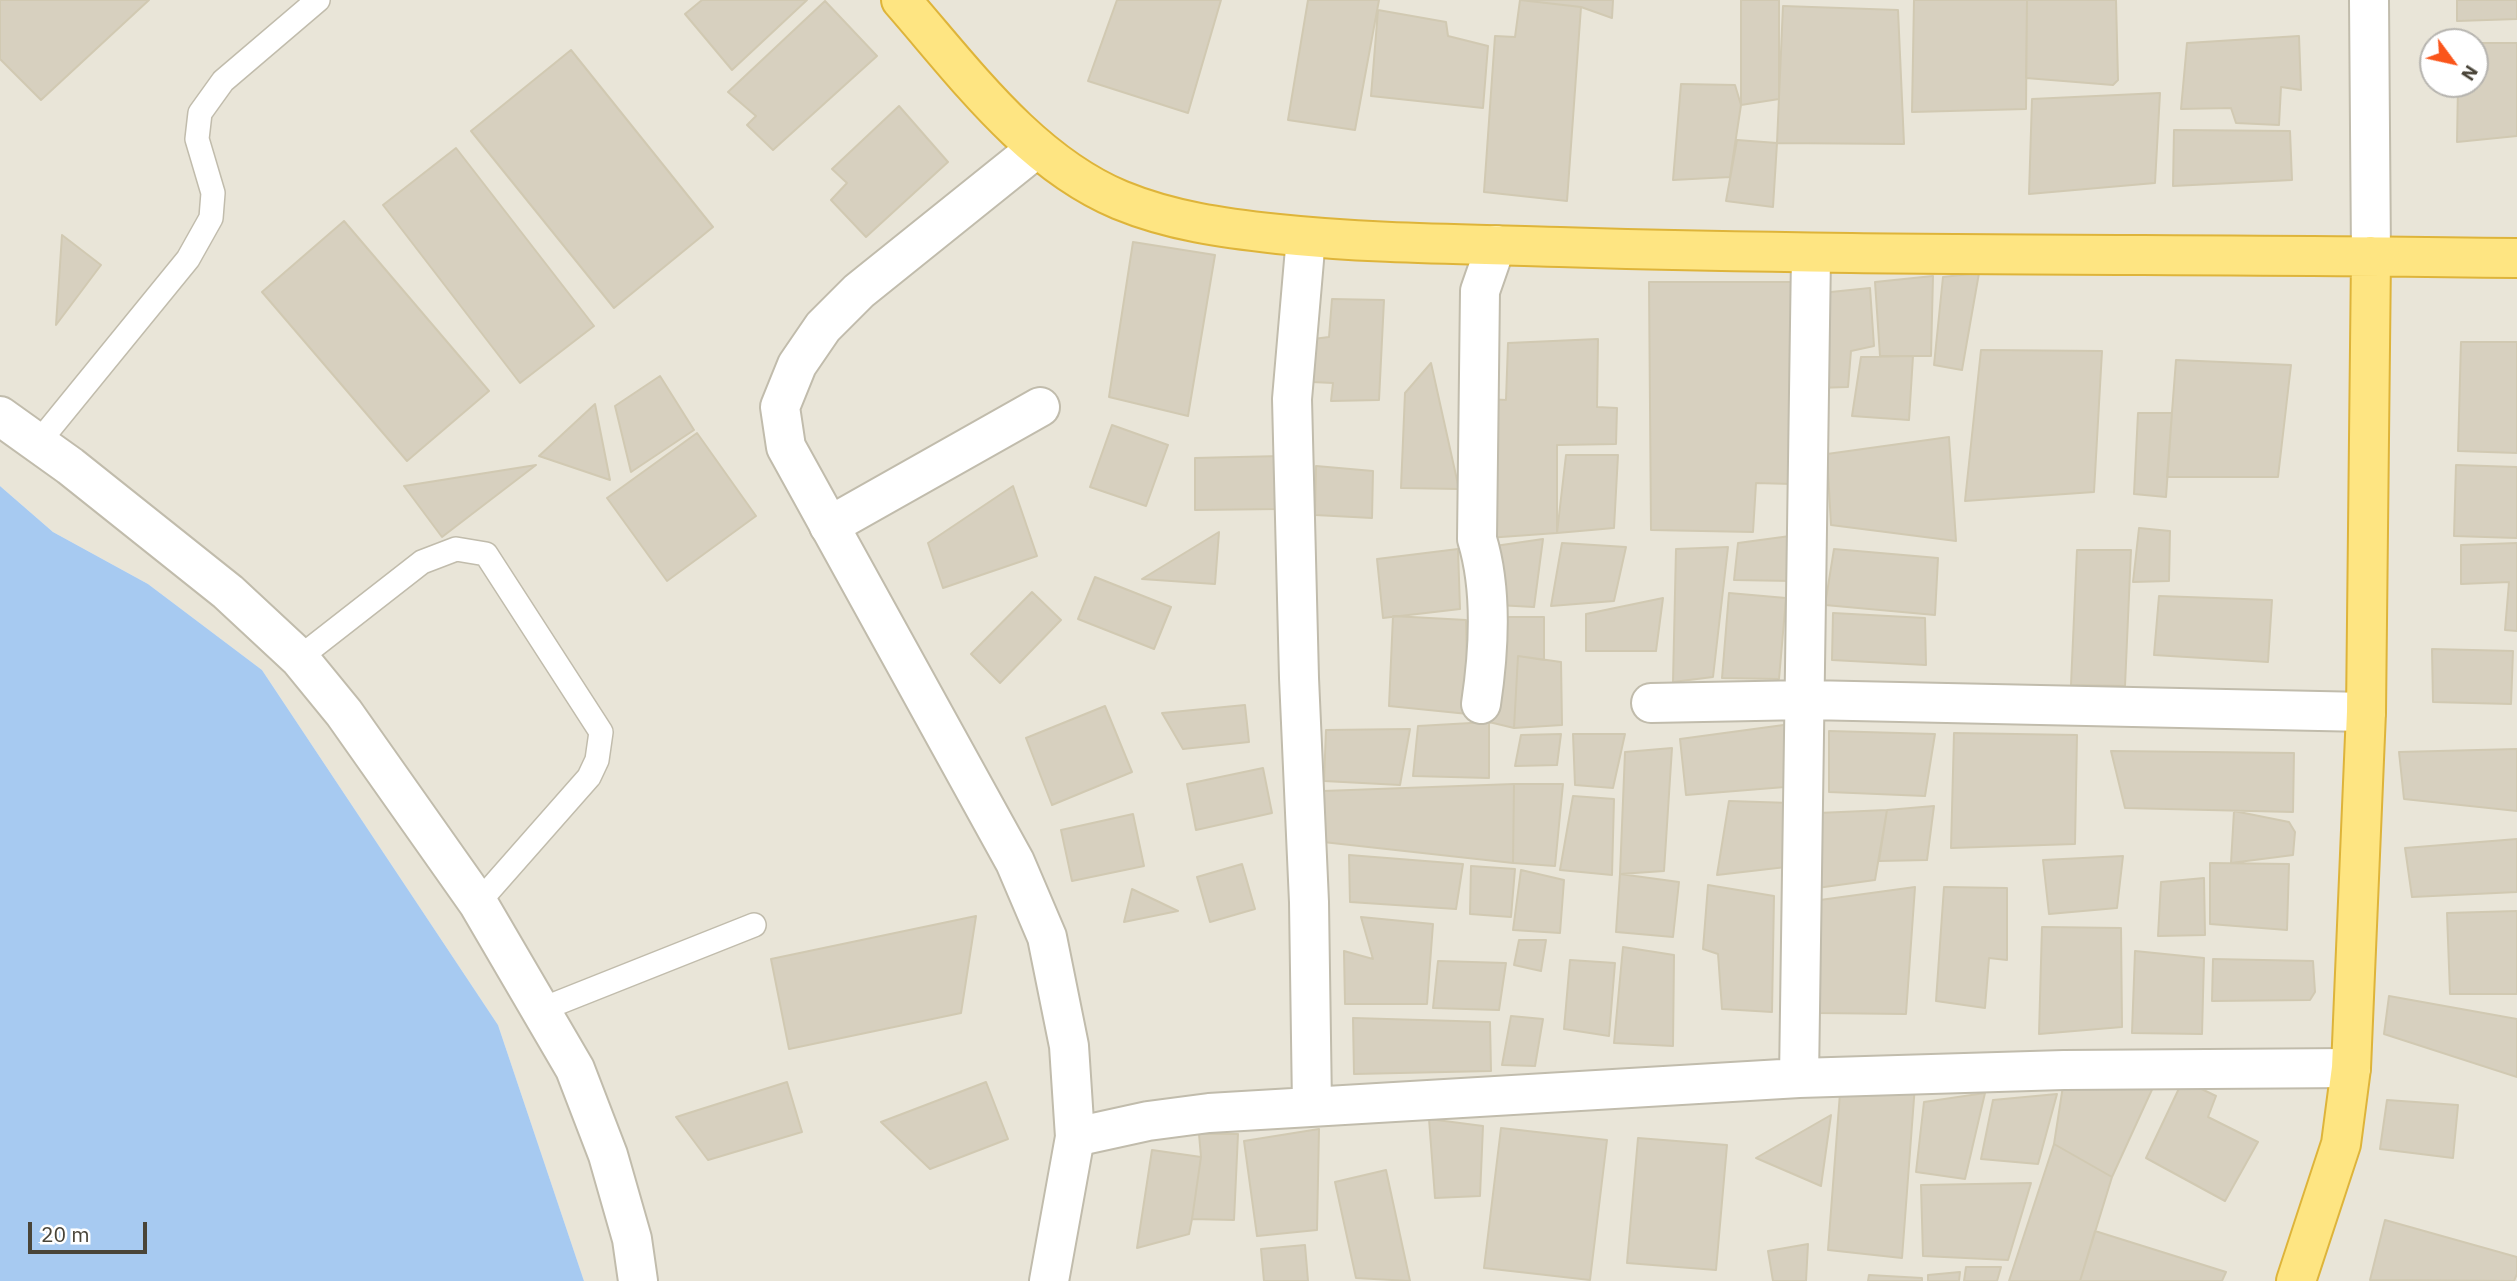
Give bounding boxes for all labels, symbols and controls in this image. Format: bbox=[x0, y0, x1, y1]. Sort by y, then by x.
north arrow bbox=[2419, 28, 2489, 98]
text: N bbox=[2456, 61, 2484, 86]
scale bar bbox=[32, 1208, 150, 1252]
text: 20 m bbox=[41, 1220, 90, 1248]

